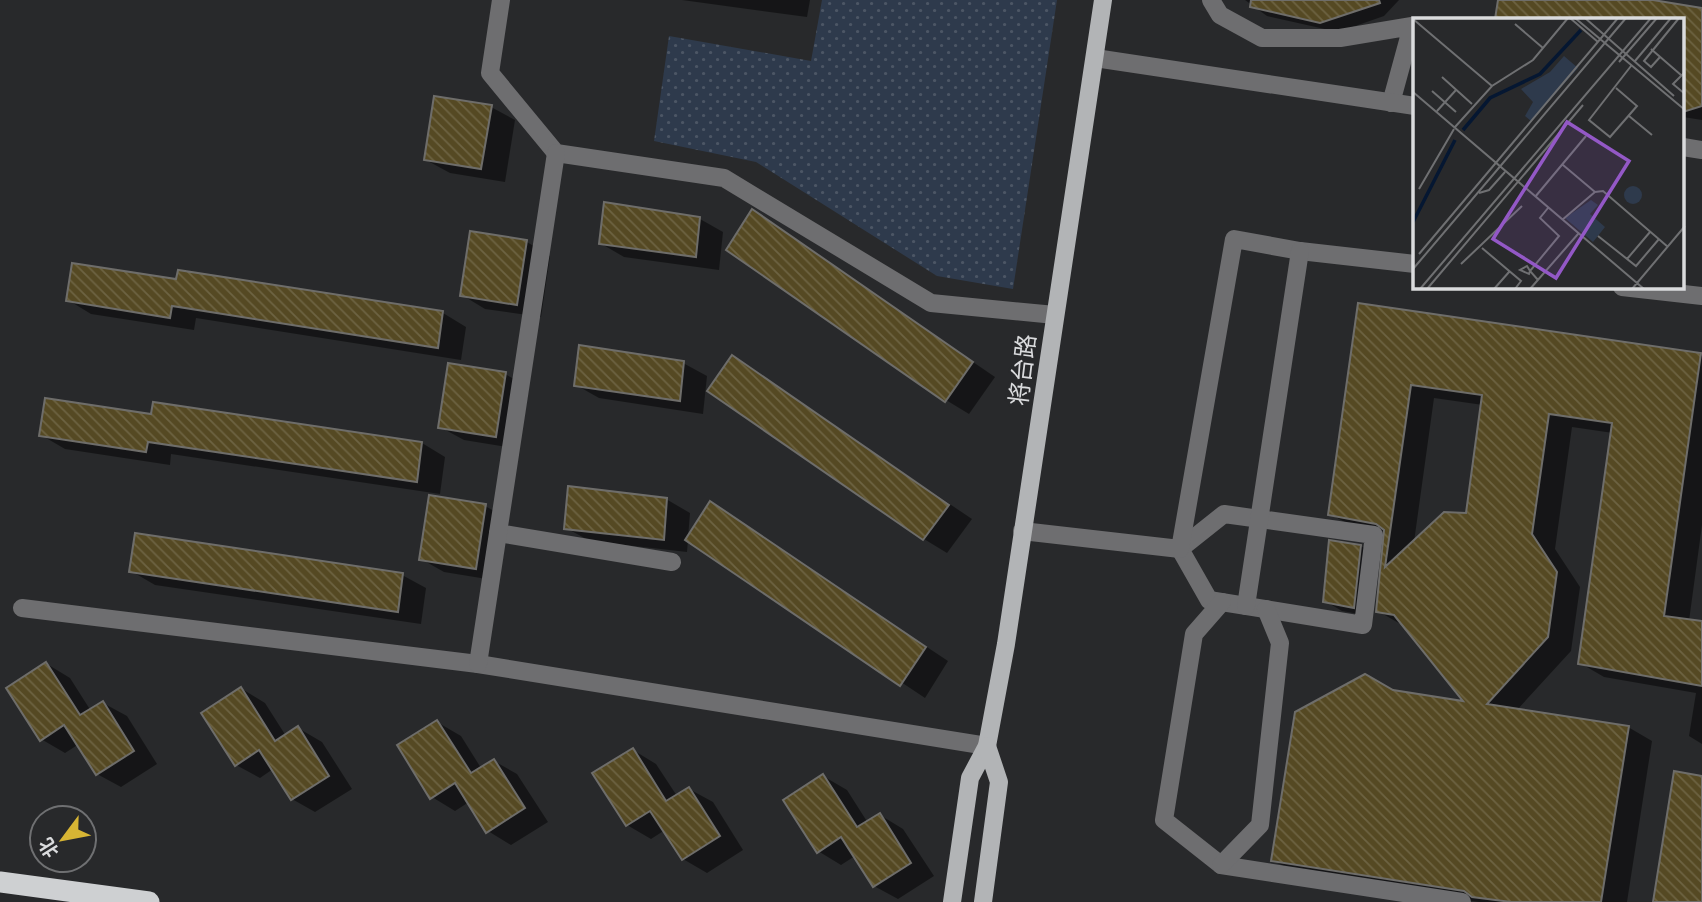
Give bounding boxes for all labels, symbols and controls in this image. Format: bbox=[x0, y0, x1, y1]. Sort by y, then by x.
inset map bbox=[1413, 18, 1684, 289]
street label: 将台路 bbox=[1004, 332, 1041, 407]
north arrow bbox=[28, 804, 98, 874]
text: 北 bbox=[34, 834, 64, 862]

